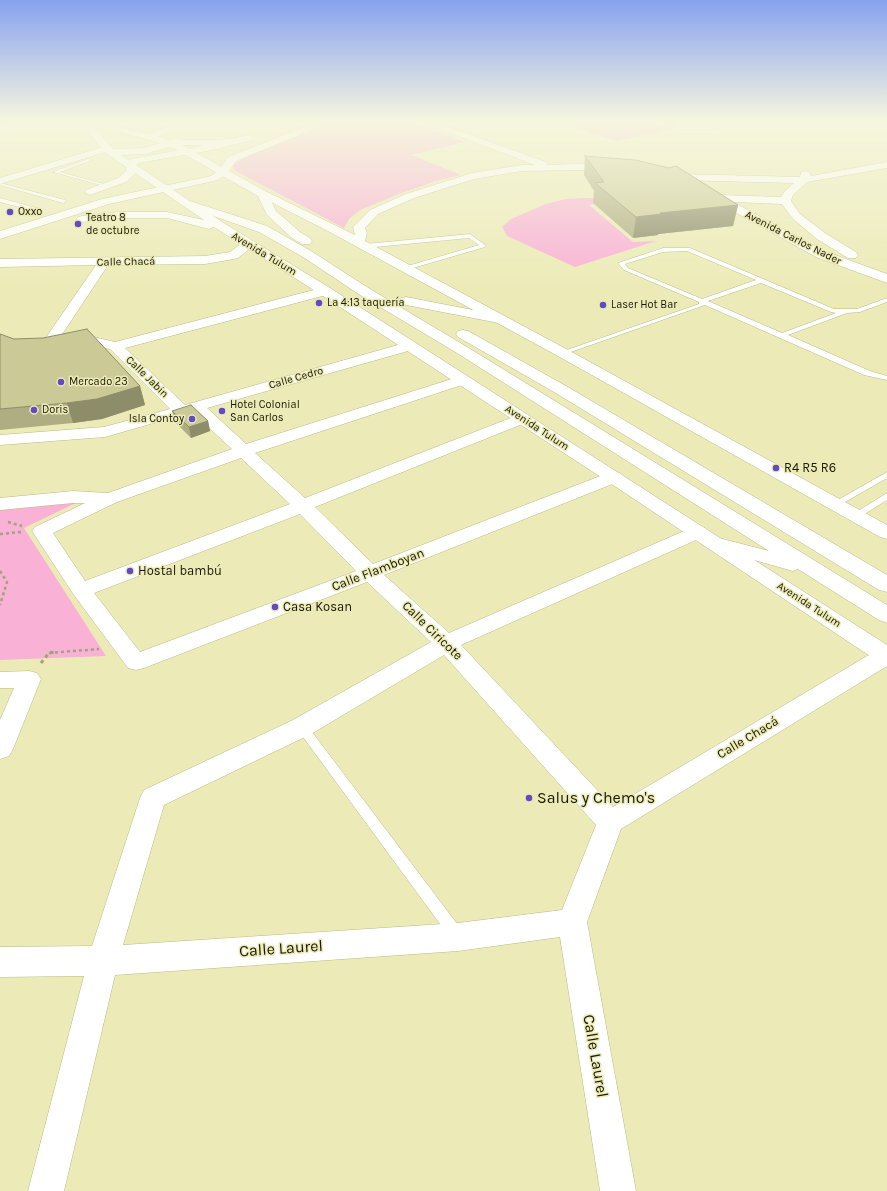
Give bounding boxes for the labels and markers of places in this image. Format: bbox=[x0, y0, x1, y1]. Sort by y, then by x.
place label: Oxxo bbox=[18, 205, 42, 219]
marker: Oxxo bbox=[5, 207, 15, 217]
place label: Teatro 8 de octubre bbox=[86, 211, 139, 237]
marker: Teatro 8 de octubre bbox=[73, 219, 83, 229]
place label: La 4:13 taquería bbox=[327, 296, 404, 310]
marker: La 4:13 taquería bbox=[314, 298, 324, 308]
place label: Laser Hot Bar bbox=[611, 298, 677, 312]
marker: Laser Hot Bar bbox=[598, 300, 608, 310]
place label: Mercado 23 bbox=[69, 375, 128, 389]
marker: Mercado 23 bbox=[56, 377, 66, 387]
place label: Hotel Colonial San Carlos bbox=[230, 398, 300, 424]
place label: Doris bbox=[42, 403, 68, 417]
marker: Doris bbox=[29, 405, 39, 415]
marker: Hotel Colonial San Carlos bbox=[217, 406, 227, 416]
place label: Isla Contoy bbox=[129, 412, 184, 426]
marker: Isla Contoy bbox=[187, 414, 197, 424]
place label: R4 R5 R6 bbox=[784, 460, 836, 476]
marker: R4 R5 R6 bbox=[771, 463, 781, 473]
place label: Hostal bambú bbox=[138, 563, 222, 579]
marker: Hostal bambú bbox=[125, 566, 135, 576]
place label: Casa Kosan bbox=[283, 599, 352, 615]
marker: Casa Kosan bbox=[270, 602, 280, 612]
place label: Salus y Chemo's bbox=[537, 788, 655, 808]
marker: Salus y Chemo's bbox=[524, 793, 534, 803]

